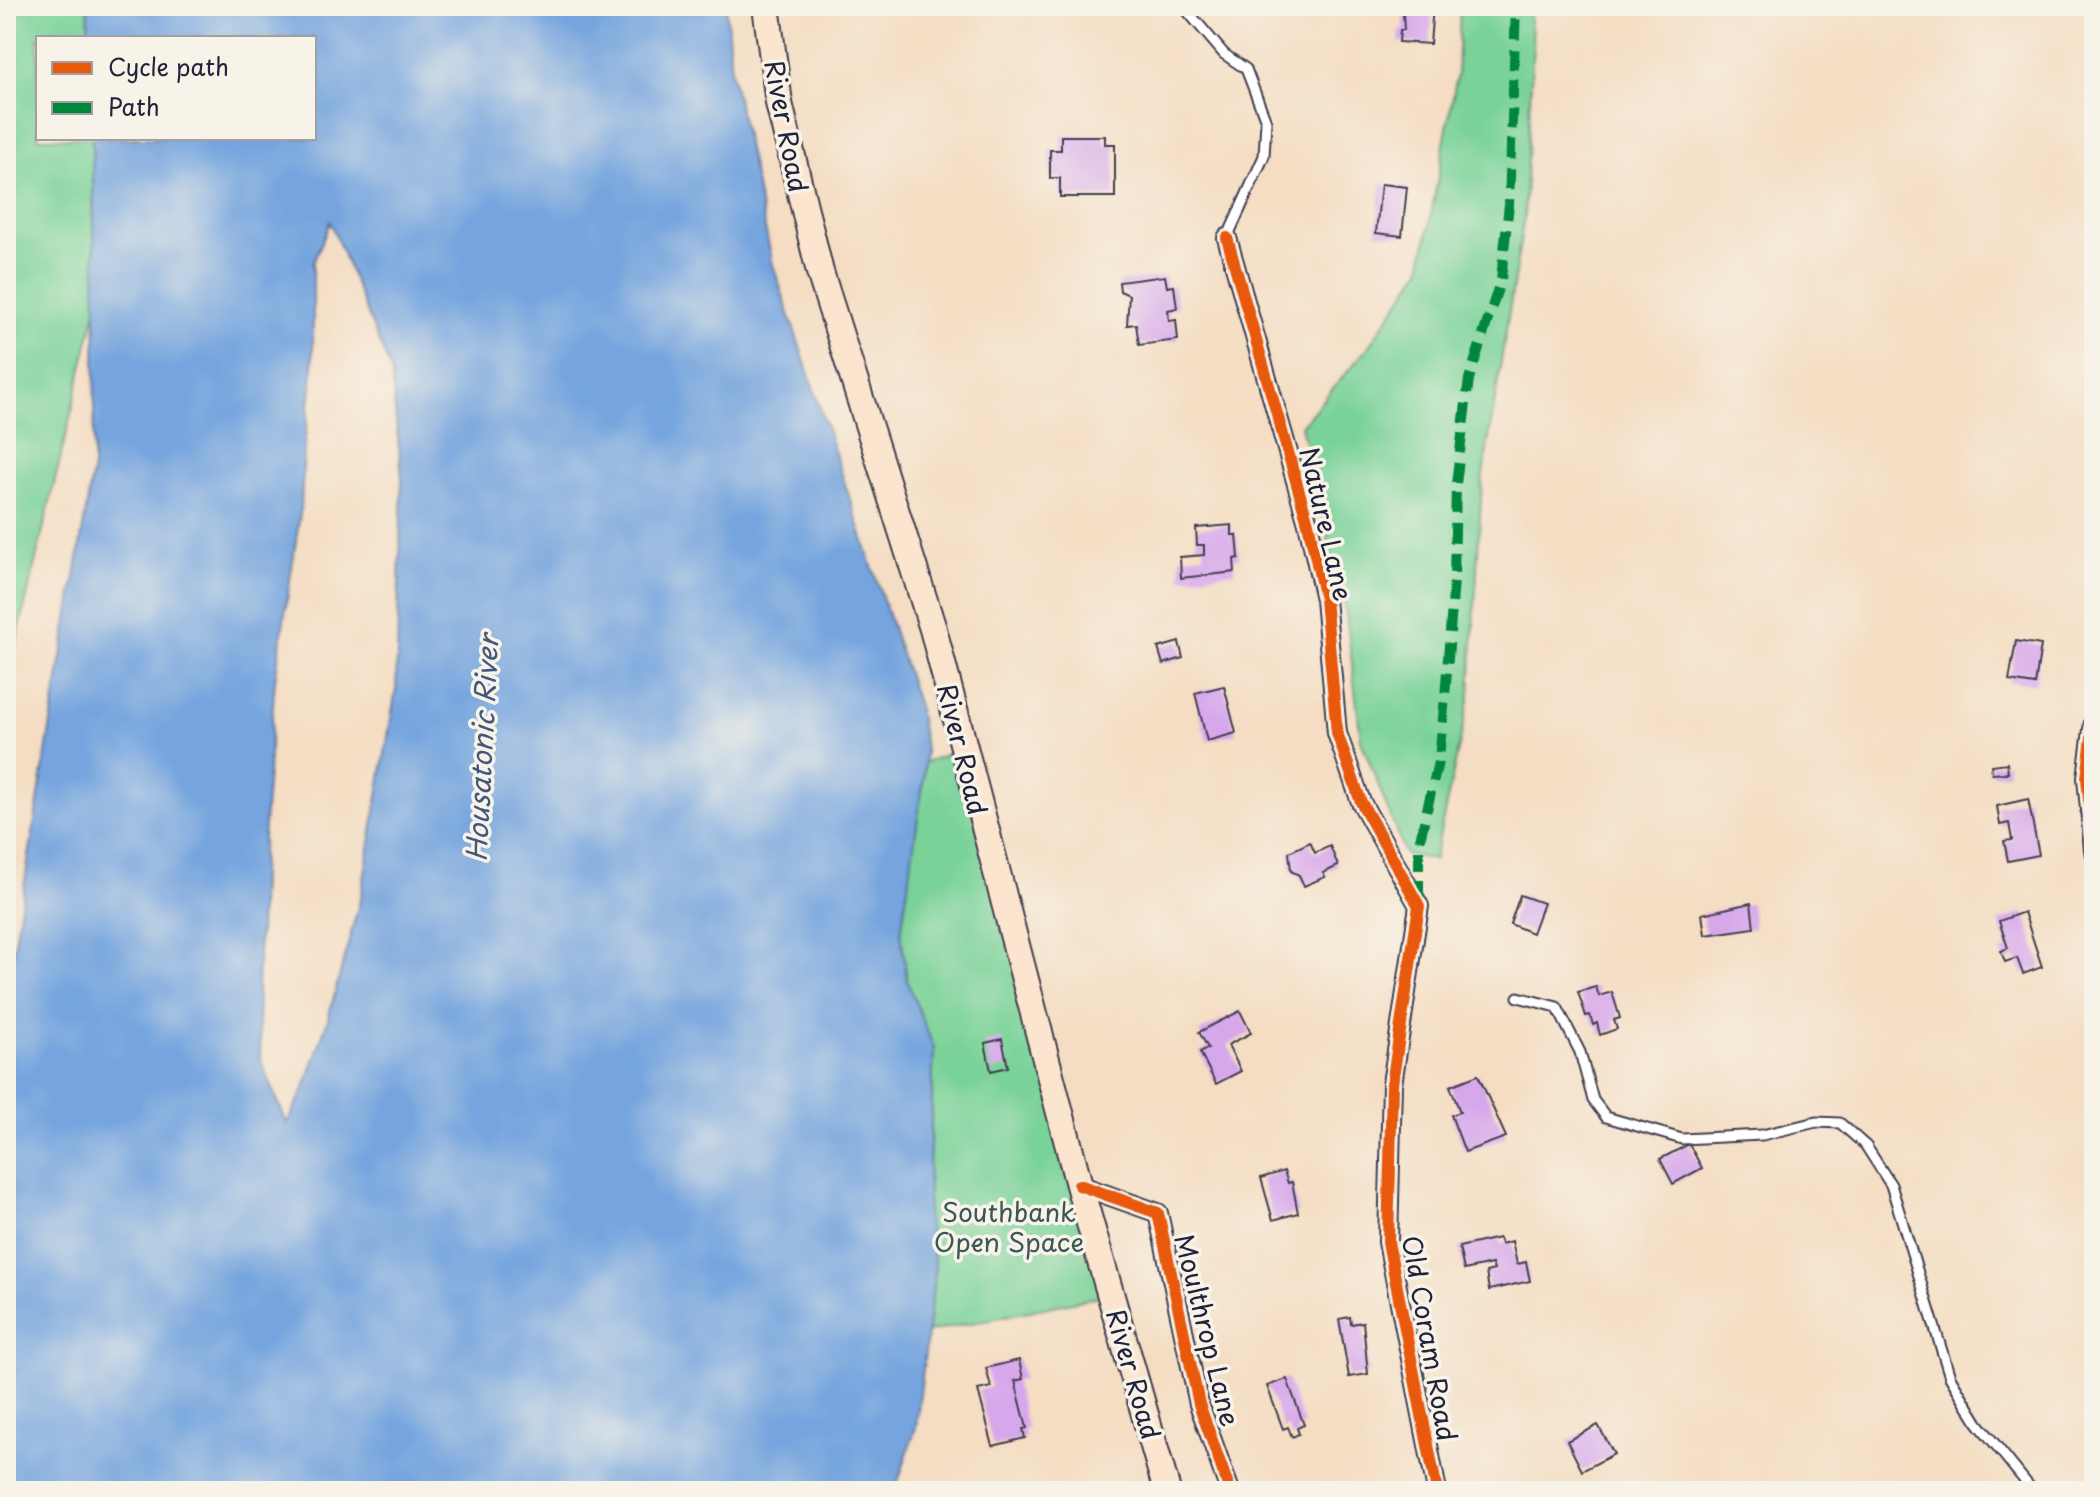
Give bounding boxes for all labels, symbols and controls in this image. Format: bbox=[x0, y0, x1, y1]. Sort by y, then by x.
legend bbox=[36, 36, 316, 140]
text: Cycle path bbox=[108, 48, 229, 84]
street label: River Road bbox=[755, 56, 819, 196]
text: Path bbox=[108, 88, 160, 124]
street label: Nature Lane bbox=[1290, 443, 1364, 605]
water label: Housatonic River bbox=[454, 630, 509, 862]
street label: River Road bbox=[928, 679, 998, 819]
park label: Southbank Open Space bbox=[934, 1192, 1084, 1261]
street label: Moulthrop Lane bbox=[1165, 1230, 1251, 1430]
street label: Old Coram Road bbox=[1393, 1232, 1467, 1444]
street label: River Road bbox=[1097, 1304, 1171, 1444]

